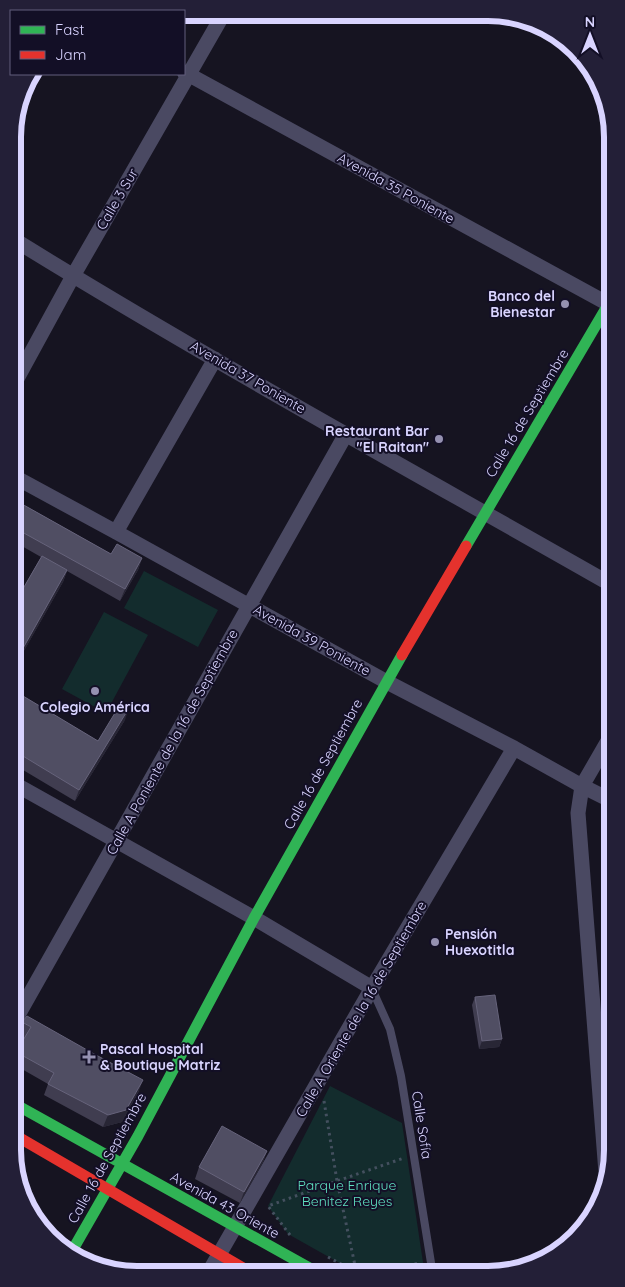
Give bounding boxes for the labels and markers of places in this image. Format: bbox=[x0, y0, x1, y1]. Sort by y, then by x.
place label: Banco del Bienestar bbox=[488, 287, 555, 321]
marker: Banco del Bienestar bbox=[559, 298, 571, 310]
place label: Restaurant Bar "El Raitan" bbox=[325, 422, 429, 456]
marker: Restaurant Bar "El Raitan" bbox=[433, 433, 445, 445]
marker: Colegio América bbox=[89, 685, 101, 697]
place label: Colegio América bbox=[40, 698, 150, 716]
place label: Pensión Huexotitla bbox=[445, 925, 514, 959]
marker: Pensión Huexotitla bbox=[429, 936, 441, 948]
place label: Pascal Hospital & Boutique Matriz bbox=[100, 1040, 221, 1074]
marker: Pascal Hospital & Boutique Matriz bbox=[82, 1050, 96, 1064]

